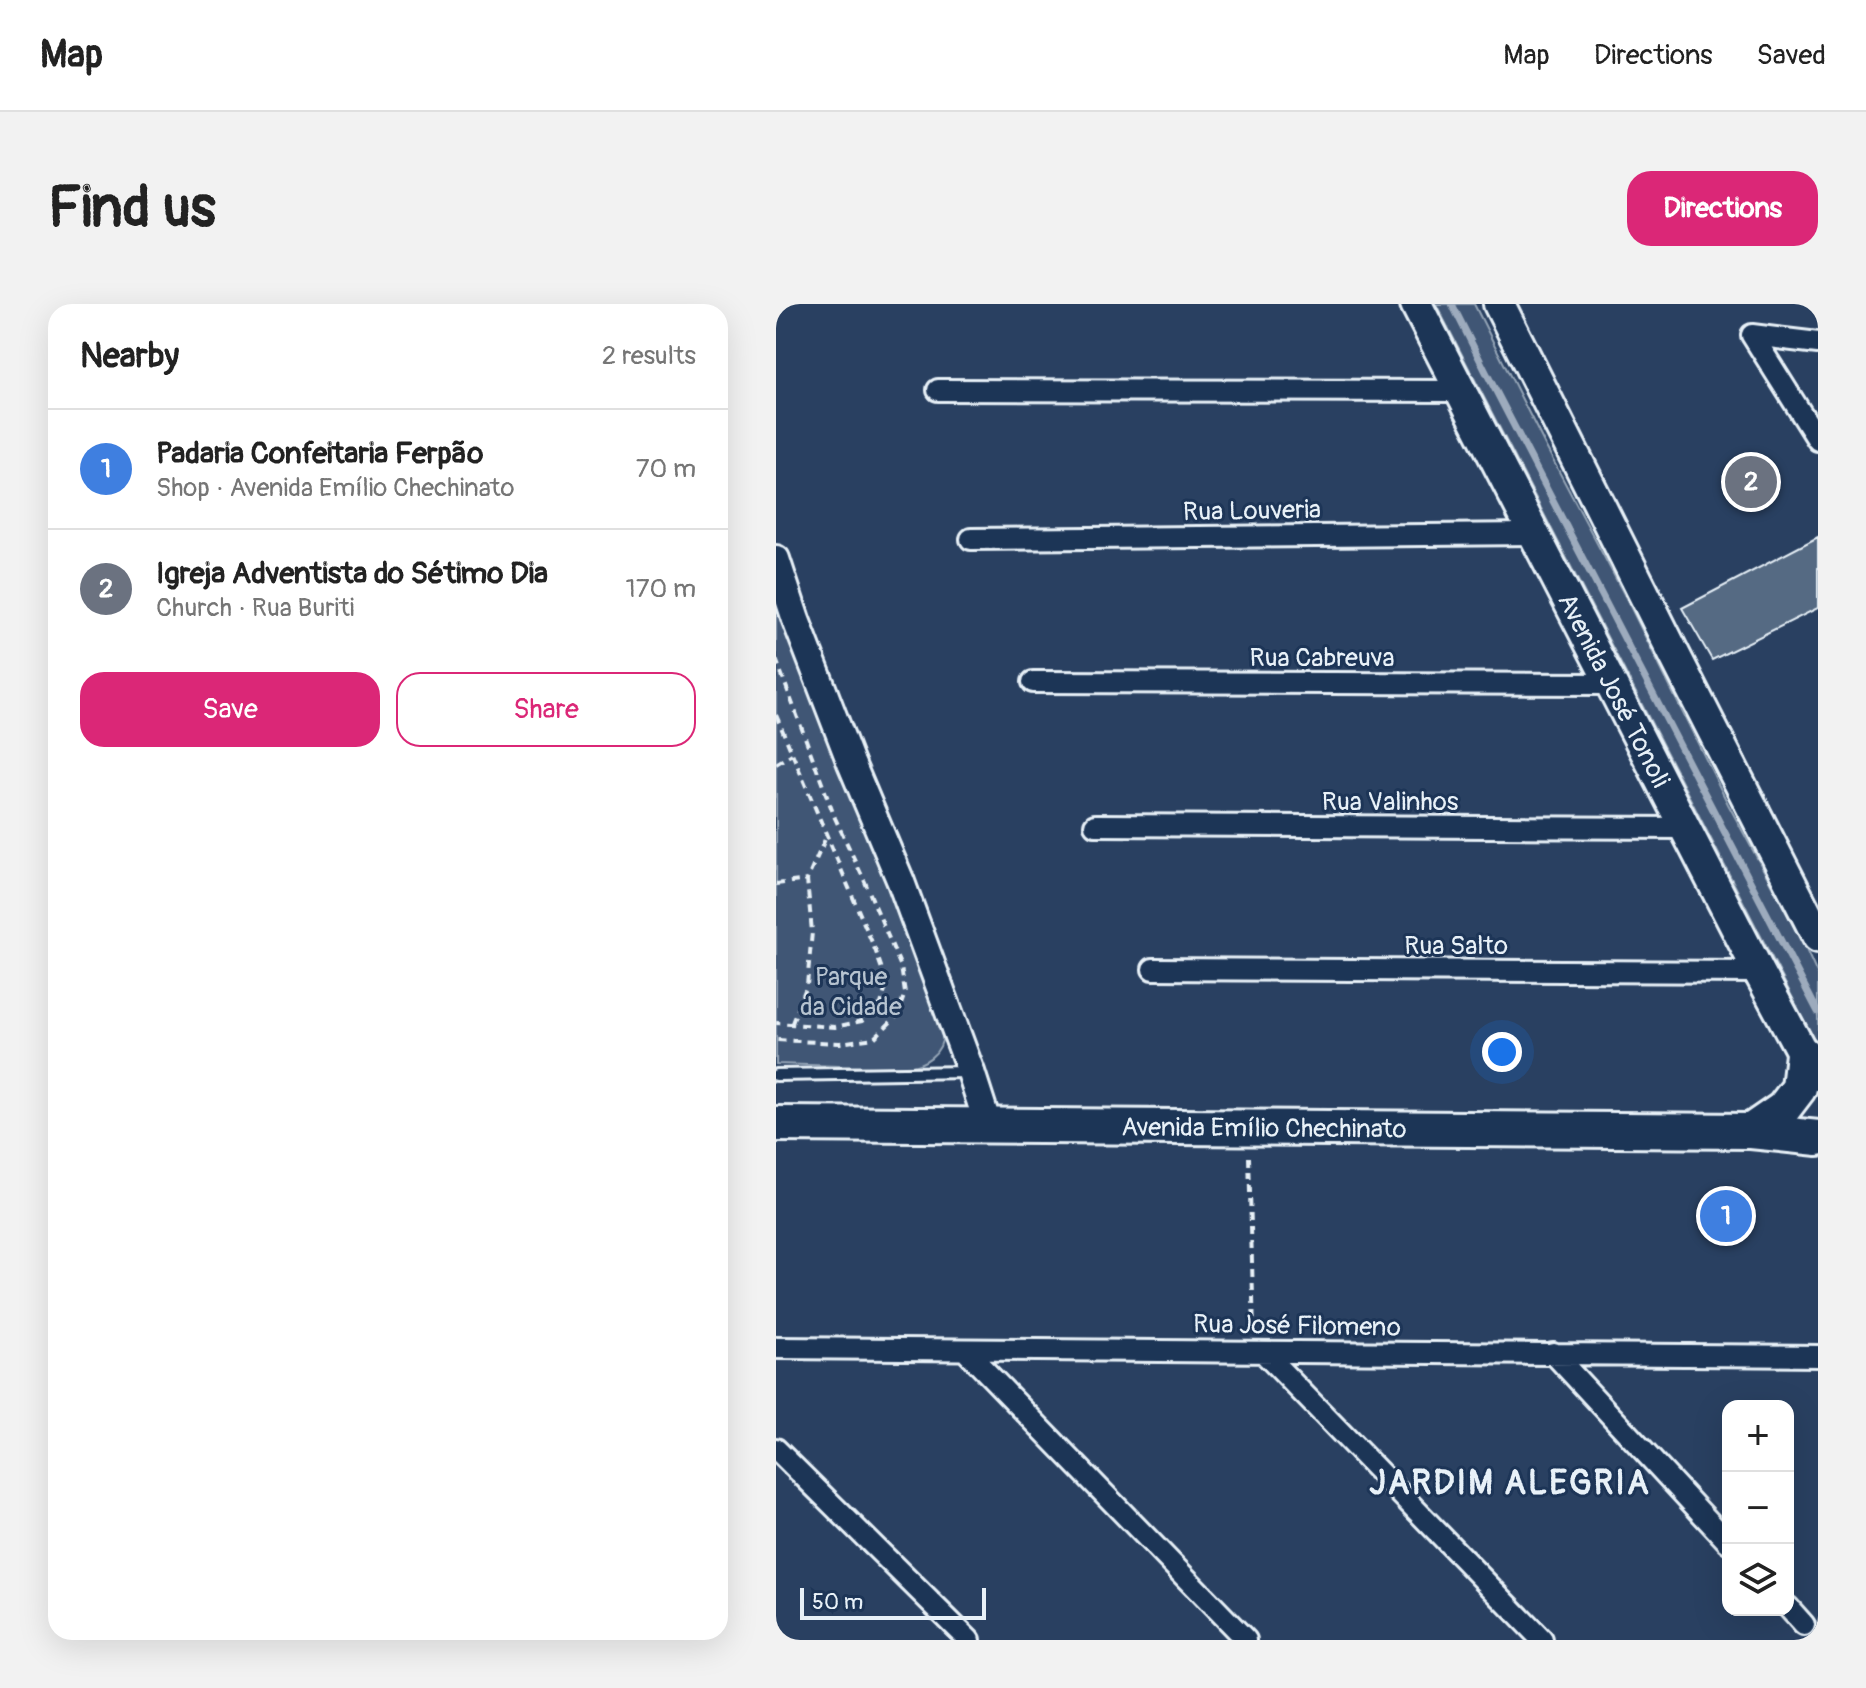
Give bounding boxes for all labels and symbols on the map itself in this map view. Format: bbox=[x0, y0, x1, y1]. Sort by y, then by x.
pin: 2 bbox=[1725, 452, 1777, 512]
street label: Rua Louveria bbox=[1183, 494, 1321, 528]
street label: Avenida José Tonoli bbox=[1550, 588, 1676, 793]
street label: Rua Cabreuva bbox=[1249, 642, 1395, 674]
street label: Rua Valinhos bbox=[1322, 786, 1459, 818]
street label: Rua Salto bbox=[1404, 930, 1508, 962]
park label: Parque da Cidade bbox=[800, 961, 902, 1023]
your location bbox=[1482, 1032, 1522, 1072]
street label: Avenida Emílio Chechinato bbox=[1121, 1111, 1407, 1146]
pin: 1 bbox=[1700, 1186, 1752, 1246]
street label: Rua José Filomeno bbox=[1193, 1308, 1401, 1344]
district label: JARDIM ALEGRIA bbox=[1369, 1462, 1651, 1505]
scale bar bbox=[800, 1584, 986, 1620]

